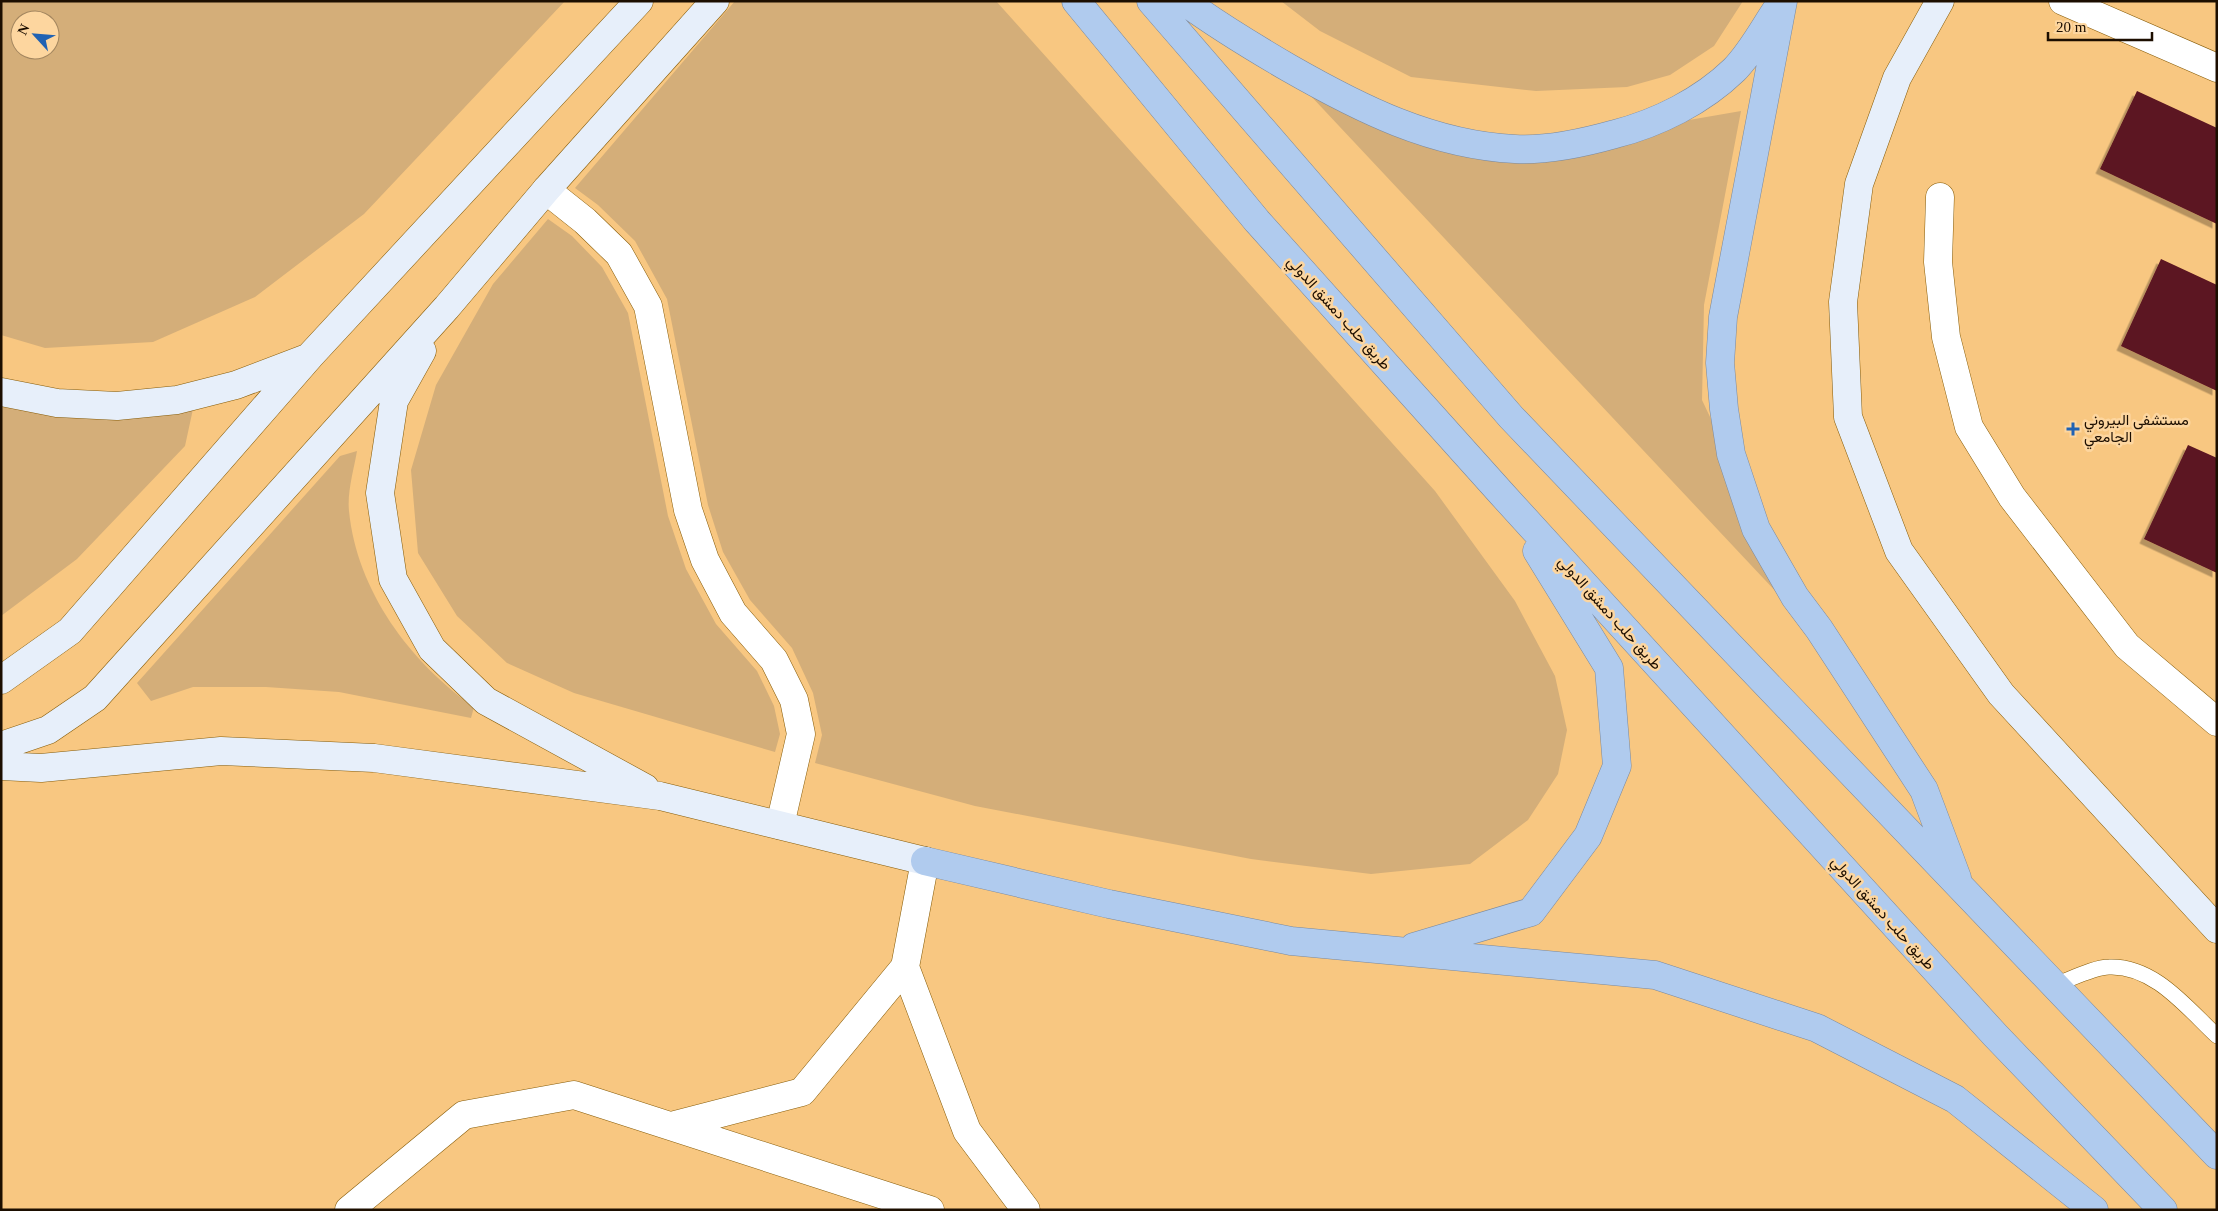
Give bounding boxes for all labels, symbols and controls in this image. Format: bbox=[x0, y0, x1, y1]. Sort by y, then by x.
north arrow bbox=[10, 10, 60, 60]
scale bar bbox=[2048, 10, 2152, 42]
text: 20 m bbox=[2056, 19, 2087, 35]
text: N bbox=[15, 22, 33, 37]
street label: طريق حلب دمشق الدولي bbox=[1280, 253, 1394, 376]
place label: مستشفى البيروني الجامعي bbox=[2084, 412, 2189, 450]
marker: مستشفى البيروني الجامعي bbox=[2066, 422, 2080, 436]
street label: طريق حلب دمشق الدولي bbox=[1551, 553, 1665, 676]
street label: طريق حلب دمشق الدولي bbox=[1824, 853, 1938, 976]

